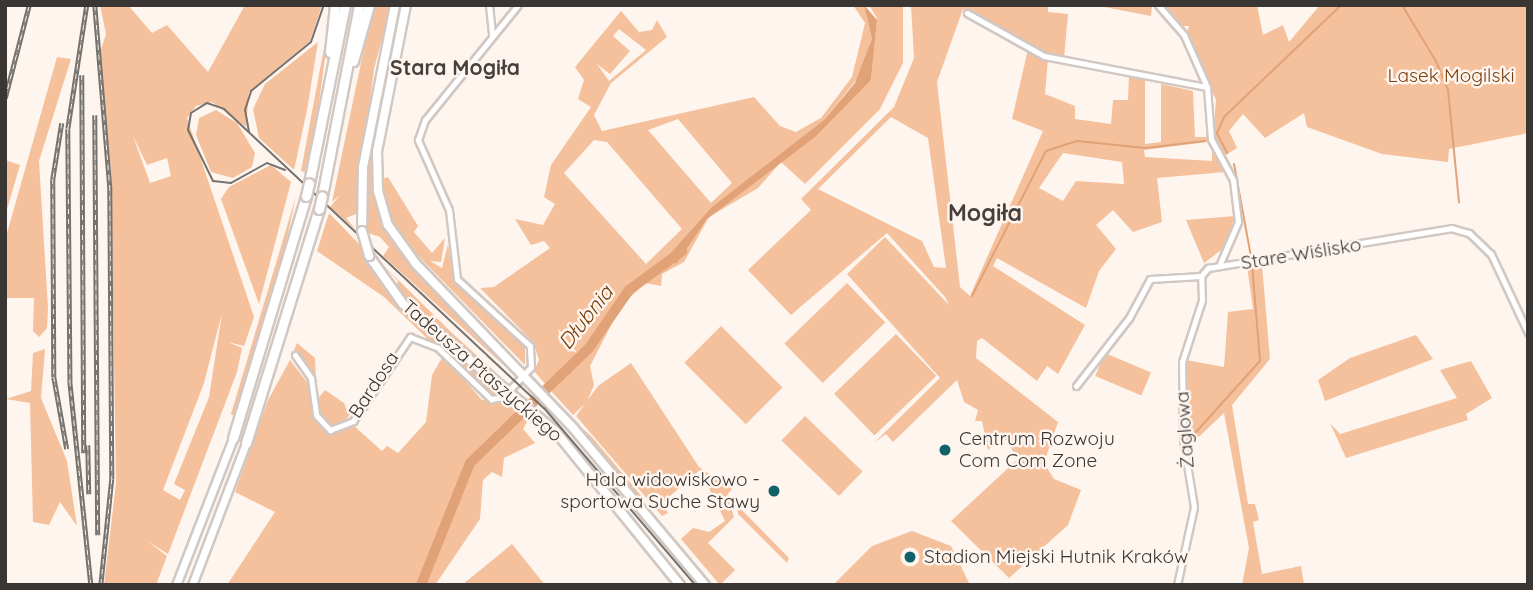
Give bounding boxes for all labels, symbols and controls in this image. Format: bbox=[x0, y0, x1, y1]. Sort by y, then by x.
district label: Stara Mogiła bbox=[390, 54, 520, 80]
park label: Lasek Mogilski bbox=[1387, 65, 1515, 87]
district label: Mogiła bbox=[948, 199, 1022, 227]
street label: Stare Wiślisko bbox=[1239, 233, 1363, 275]
water label: Dłubnia bbox=[552, 280, 618, 354]
street label: Tadeusza Ptaszyckiego bbox=[397, 295, 567, 447]
street label: Bardosa bbox=[344, 348, 404, 422]
street label: Żaglowa bbox=[1171, 391, 1199, 469]
place label: Centrum Rozwoju Com Com Zone bbox=[959, 428, 1115, 472]
marker: Centrum Rozwoju Com Com Zone bbox=[937, 442, 953, 458]
place label: Hala widowiskowo - sportowa Suche Stawy bbox=[560, 469, 760, 513]
marker: Hala widowiskowo - sportowa Suche Stawy bbox=[766, 483, 782, 499]
place label: Stadion Miejski Hutnik Kraków bbox=[924, 546, 1188, 568]
marker: Stadion Miejski Hutnik Kraków bbox=[902, 549, 918, 565]

